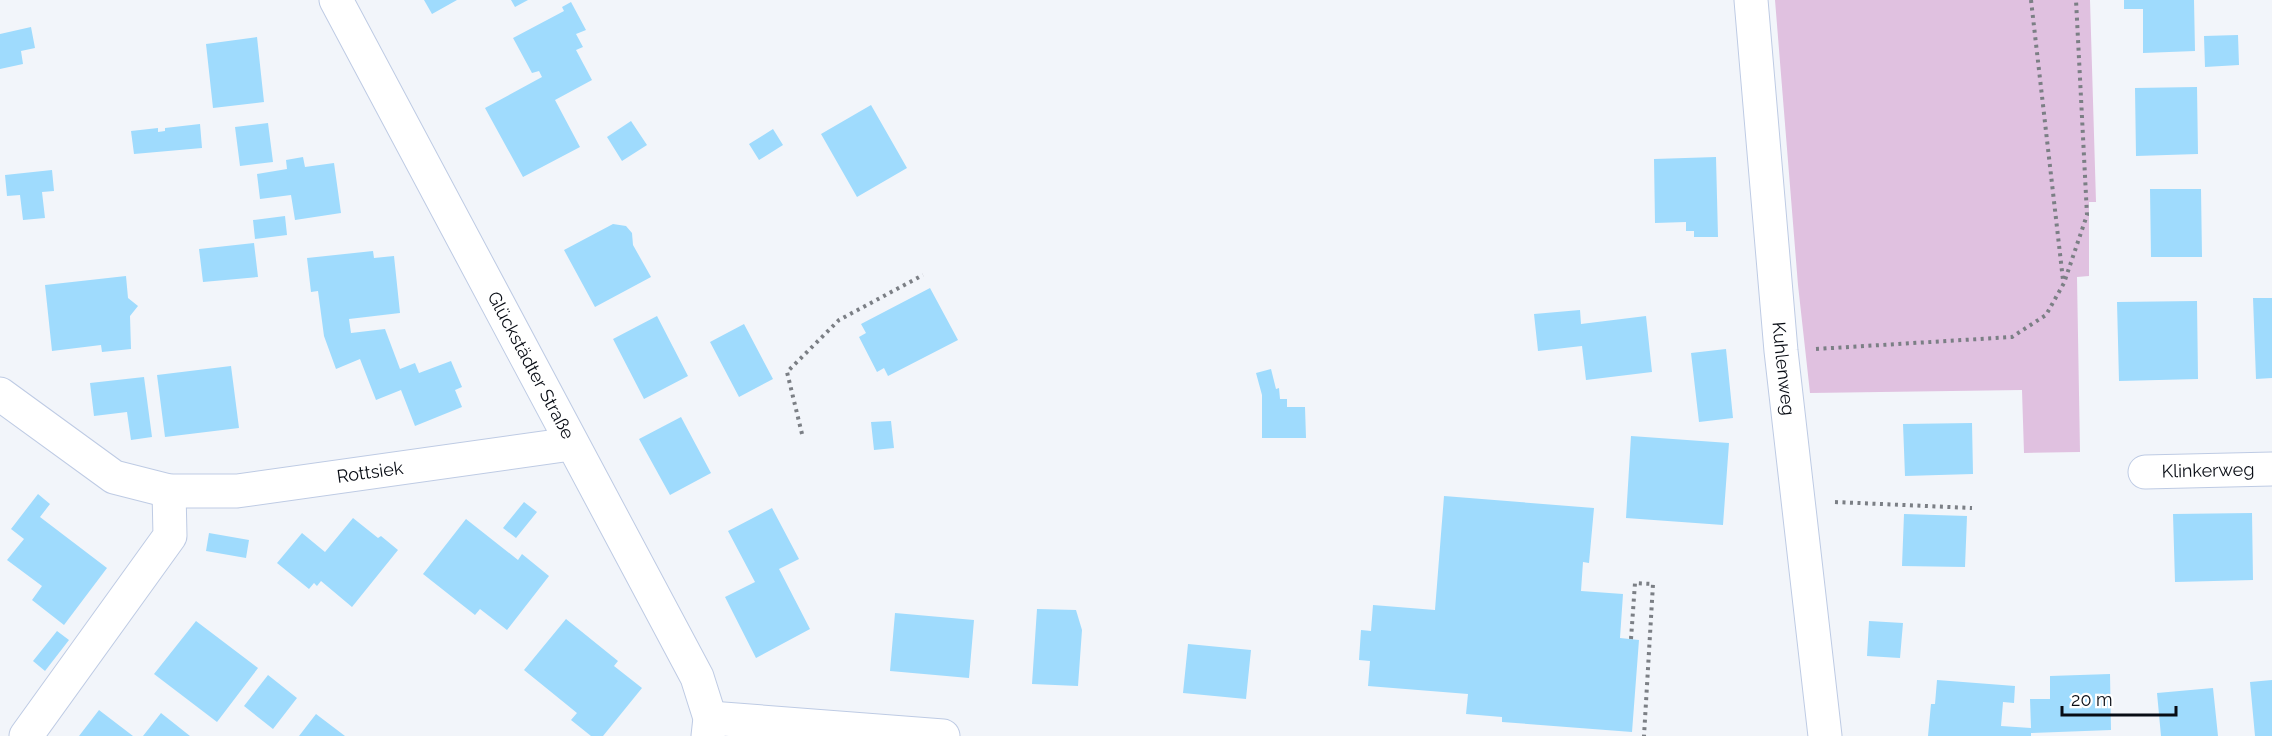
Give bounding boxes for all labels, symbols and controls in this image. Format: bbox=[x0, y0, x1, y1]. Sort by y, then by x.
street label: Glückstädter Straße bbox=[483, 288, 579, 443]
street label: Kuhlenweg bbox=[1769, 321, 1799, 417]
street label: Rottsiek bbox=[335, 457, 405, 487]
street label: Klinkerweg bbox=[2161, 458, 2255, 482]
scale bar bbox=[2062, 679, 2176, 717]
text: 20 m bbox=[2071, 689, 2113, 710]

